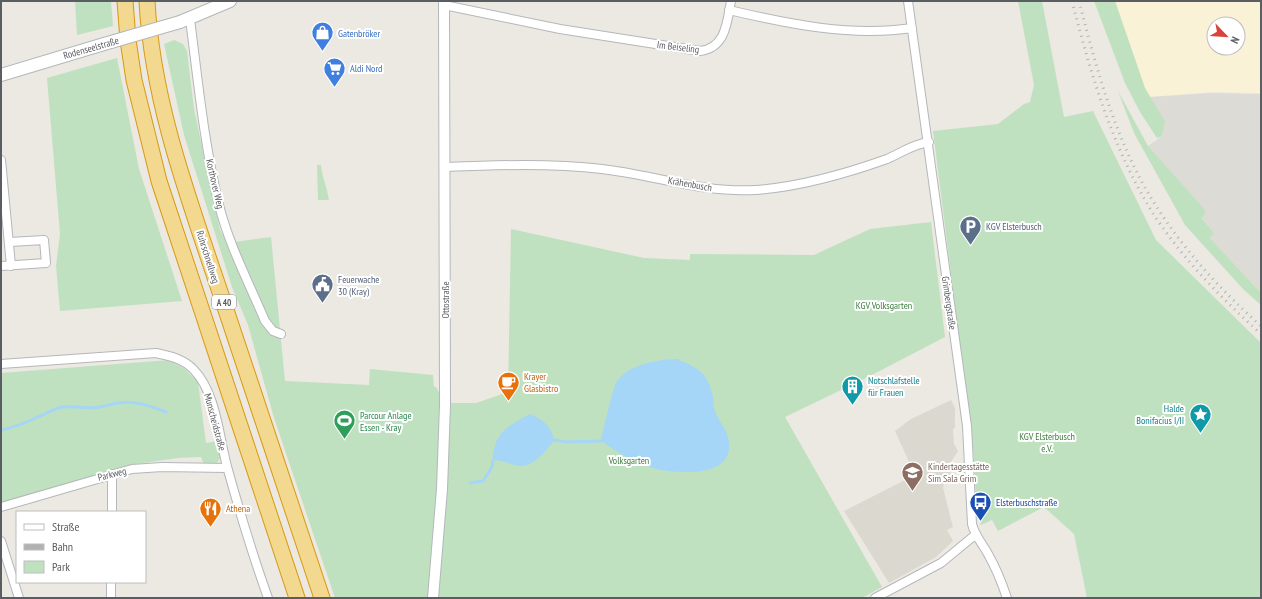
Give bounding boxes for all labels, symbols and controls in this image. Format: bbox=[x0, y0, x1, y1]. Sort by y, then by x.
north arrow bbox=[1206, 16, 1246, 56]
shop icon: Gatenbröker bbox=[310, 20, 336, 53]
place label: Gatenbröker bbox=[338, 27, 380, 40]
street label: Rodenseelstraße bbox=[62, 34, 120, 62]
text: N bbox=[1227, 35, 1243, 46]
street label: Im Beiseling bbox=[656, 38, 700, 56]
supermarket icon: Aldi Nord bbox=[321, 55, 347, 88]
place label: Aldi Nord bbox=[350, 62, 382, 75]
street label: Korthover Weg bbox=[203, 158, 227, 210]
street label: Krähenbusch bbox=[667, 174, 713, 194]
parking icon: KGV Elsterbusch bbox=[958, 213, 984, 246]
place label: KGV Elsterbusch bbox=[986, 220, 1042, 233]
street label: Ruhrschnellweg bbox=[193, 229, 223, 285]
public building icon: Feuerwache 30 (Kray) bbox=[309, 272, 335, 305]
place label: Feuerwache 30 (Kray) bbox=[338, 273, 379, 298]
street label: Grimbergstraße bbox=[939, 275, 959, 331]
street label: Ottostraße bbox=[439, 281, 452, 319]
road number: A 40 bbox=[212, 295, 236, 309]
park label: KGV Volksgarten bbox=[856, 299, 912, 312]
cafe icon: Krayer Glasbistro bbox=[495, 369, 521, 402]
place label: Krayer Glasbistro bbox=[524, 370, 558, 395]
building icon: Notschlafstelle für Frauen bbox=[839, 373, 865, 406]
place label: Notschlafstelle für Frauen bbox=[868, 374, 920, 399]
street label: Munscheidstraße bbox=[201, 392, 229, 452]
place icon: Halde Bonifacius I/II bbox=[1187, 401, 1213, 434]
place label: Halde Bonifacius I/II bbox=[1136, 402, 1184, 427]
sports icon: Parcour Anlage Essen - Kray bbox=[331, 408, 357, 441]
place label: Parcour Anlage Essen - Kray bbox=[360, 409, 412, 434]
park label: KGV Elsterbusch e.V. bbox=[1019, 430, 1075, 455]
park label: Volksgarten bbox=[608, 454, 649, 467]
school or university icon: Kindertagesstätte Sim Sala Grim bbox=[900, 459, 926, 492]
place label: Kindertagesstätte Sim Sala Grim bbox=[928, 460, 989, 485]
street label: Parkweg bbox=[96, 464, 128, 484]
bus stop icon: Elsterbuschstraße bbox=[967, 489, 993, 522]
restaurant icon: Athena bbox=[198, 495, 224, 528]
place label: Elsterbuschstraße bbox=[996, 496, 1057, 509]
place label: Athena bbox=[226, 502, 250, 515]
legend bbox=[16, 511, 146, 583]
text: Straße bbox=[52, 519, 79, 534]
text: Bahn bbox=[52, 539, 73, 554]
text: Park bbox=[52, 559, 70, 574]

